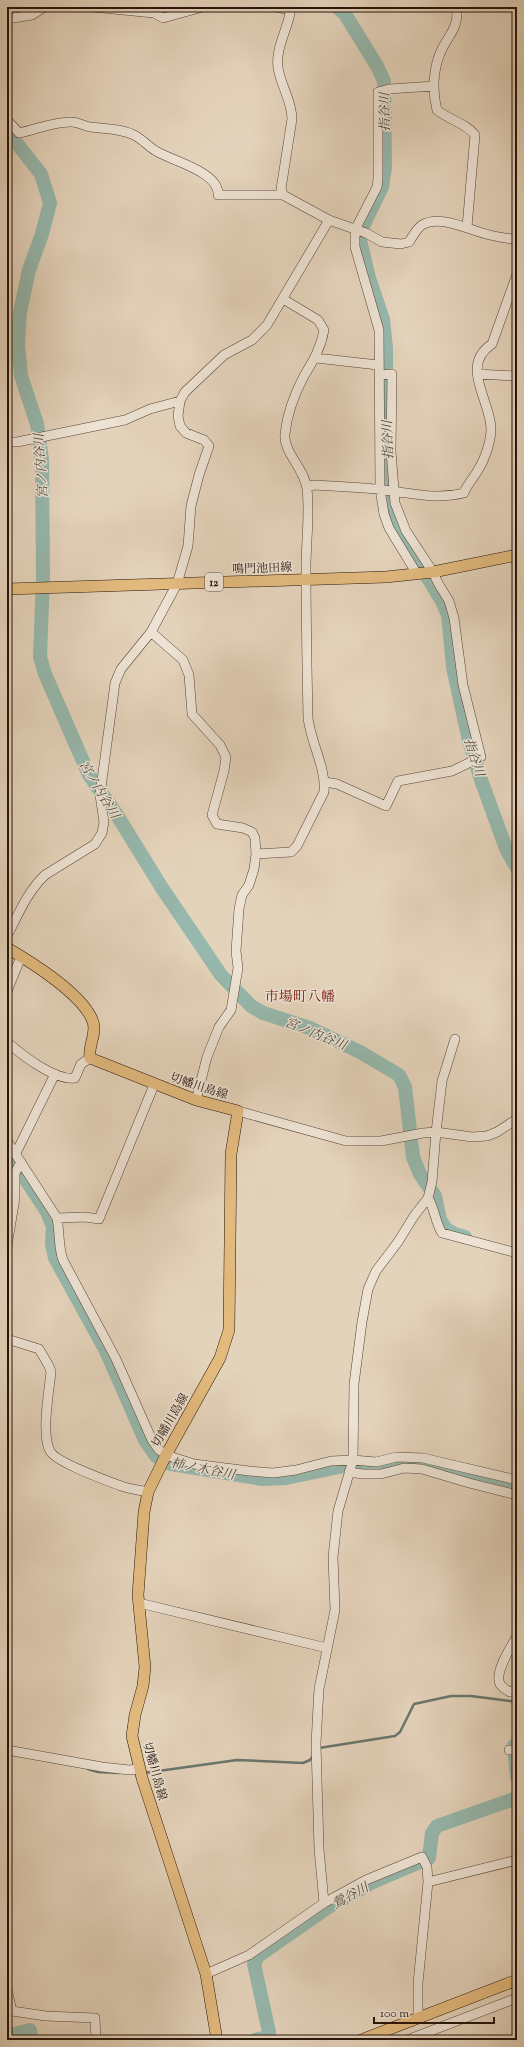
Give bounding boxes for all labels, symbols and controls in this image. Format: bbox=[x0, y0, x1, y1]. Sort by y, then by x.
water label: 指谷川 bbox=[377, 90, 395, 132]
water label: 指谷川 bbox=[379, 418, 399, 460]
water label: 宮ノ内谷川 bbox=[31, 431, 53, 499]
street label: 鳴門池田線 bbox=[232, 559, 292, 579]
road number: 12 bbox=[205, 573, 223, 591]
water label: 指谷川 bbox=[459, 736, 488, 781]
water label: 宮ノ内谷川 bbox=[74, 758, 124, 824]
district label: 市場町八幡 bbox=[265, 988, 335, 1008]
water label: 宮ノ内谷川 bbox=[282, 1014, 351, 1056]
street label: 切幡川島線 bbox=[167, 1069, 230, 1105]
street label: 切幡川島線 bbox=[148, 1390, 194, 1451]
water label: 柿ノ木谷川 bbox=[169, 1455, 238, 1485]
street label: 切幡川島線 bbox=[137, 1740, 171, 1803]
water label: 鶯谷川 bbox=[330, 1878, 374, 1914]
scale bar bbox=[374, 1999, 494, 2025]
text: 100 m bbox=[380, 2005, 409, 2023]

